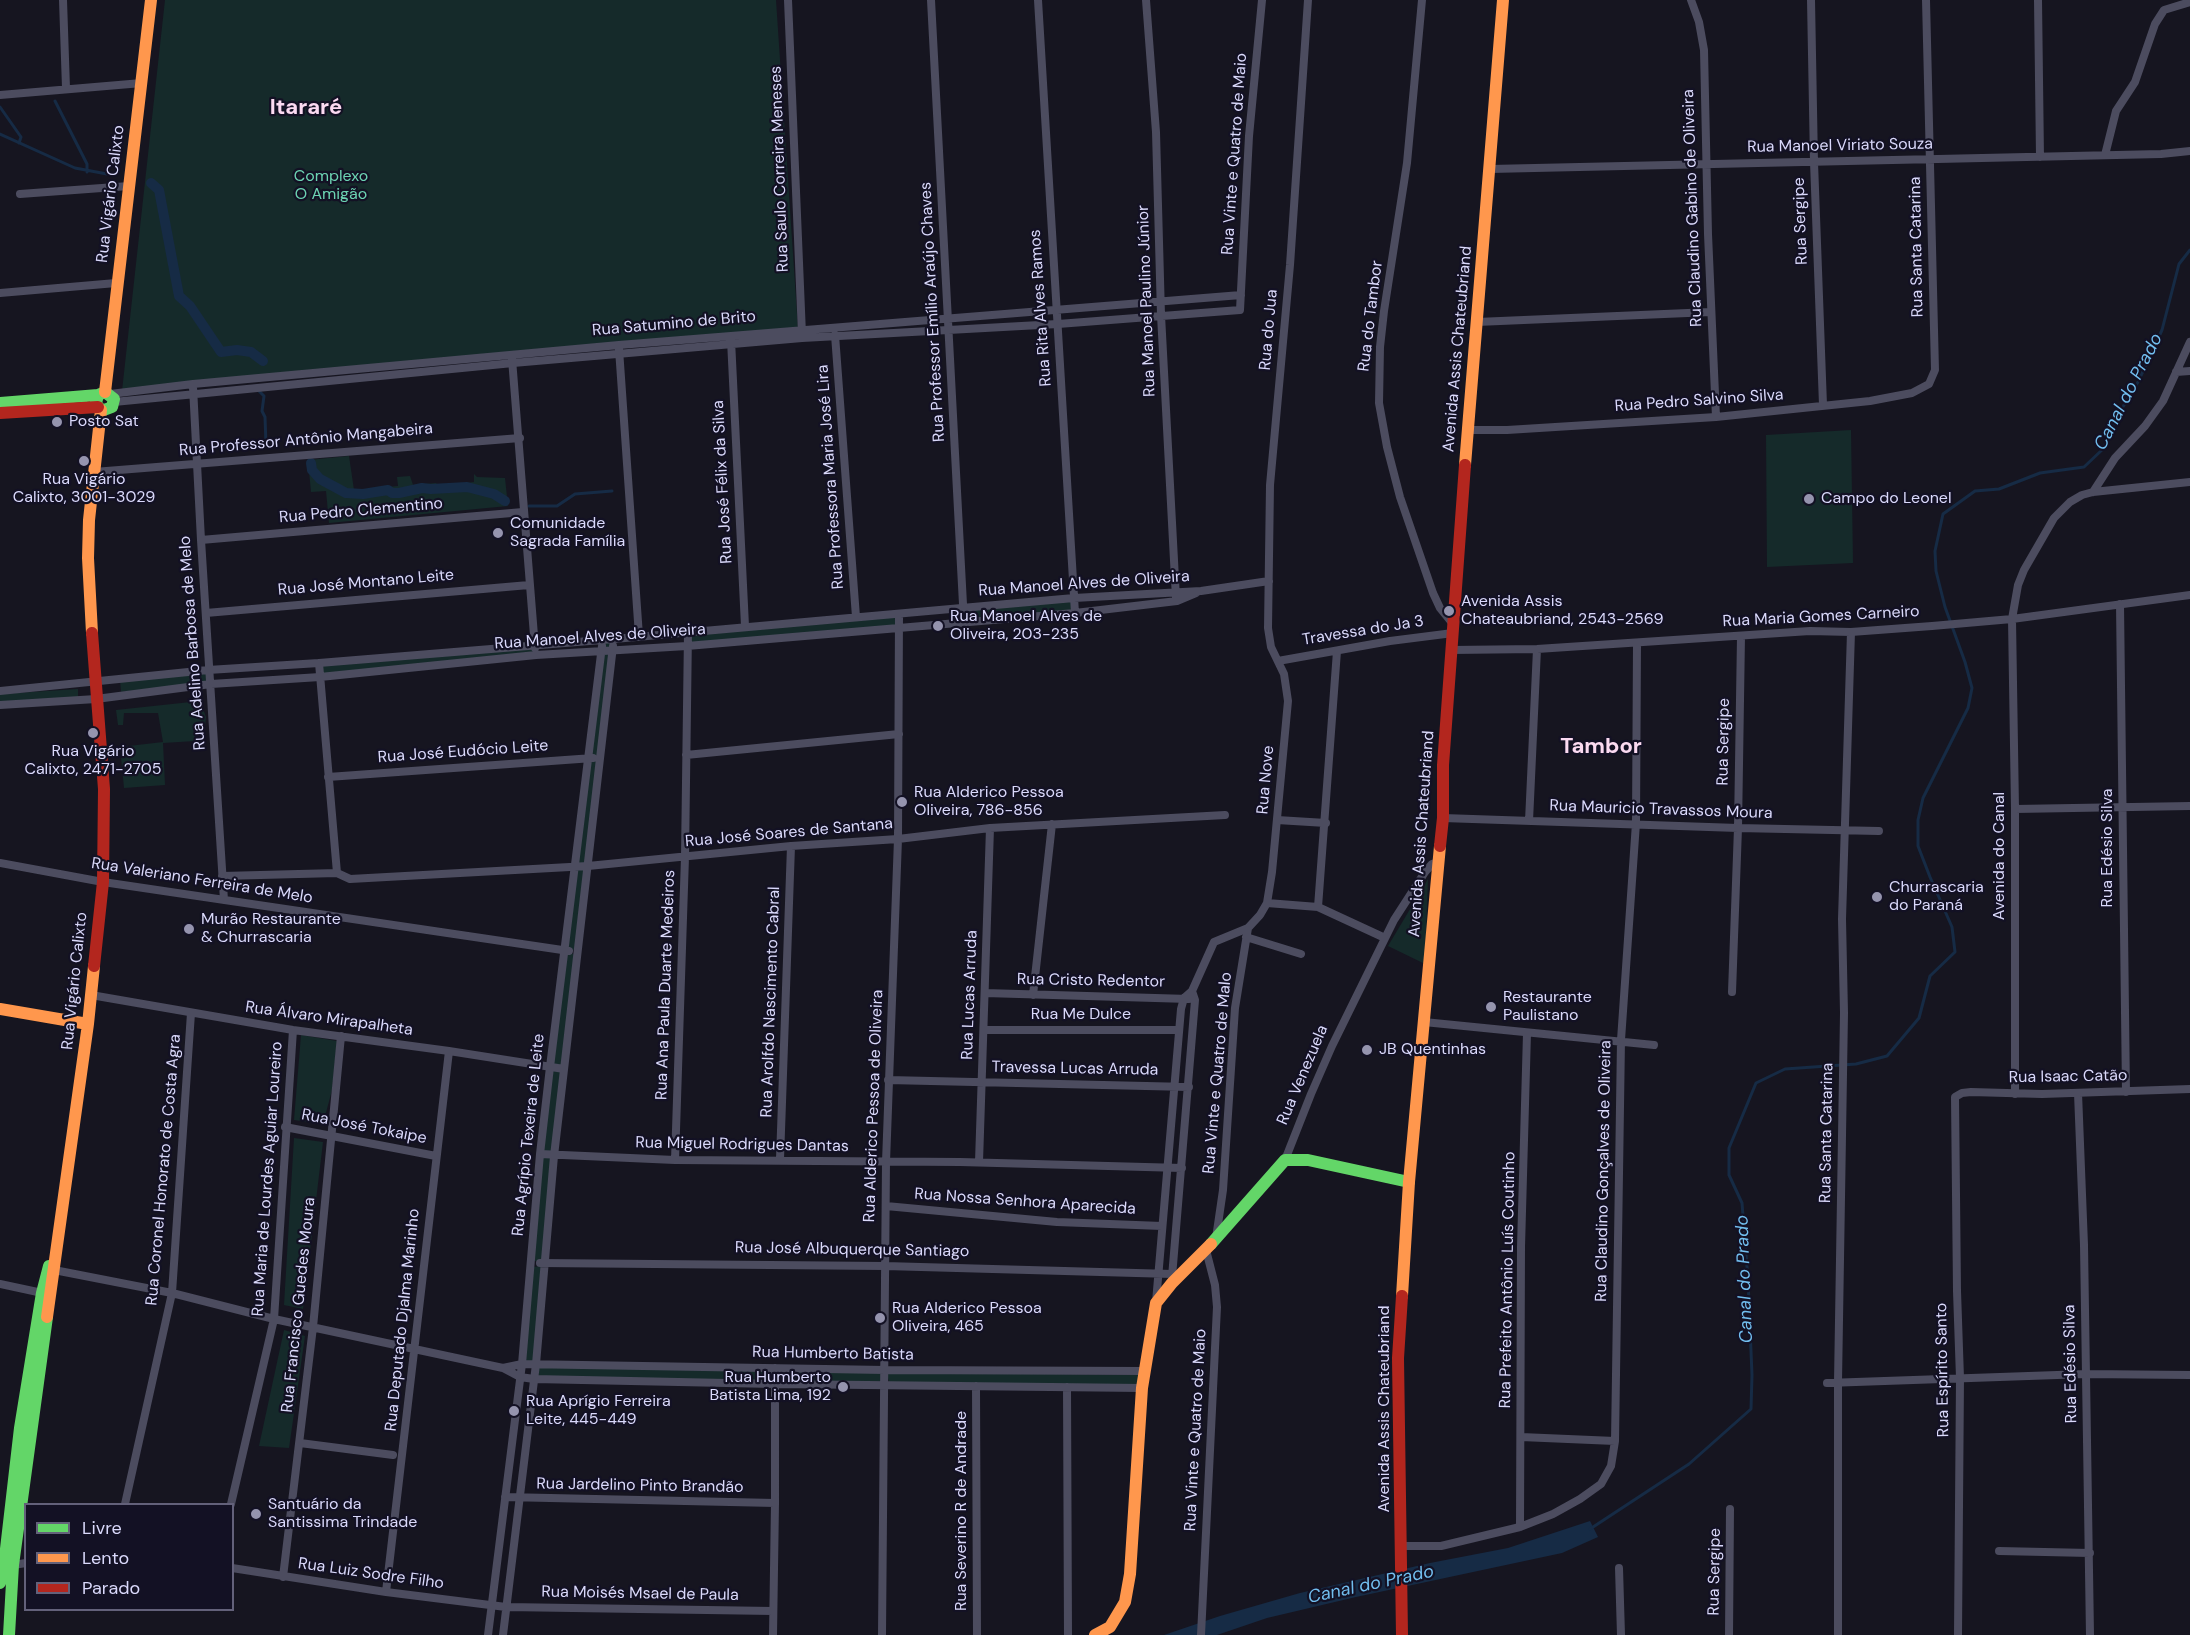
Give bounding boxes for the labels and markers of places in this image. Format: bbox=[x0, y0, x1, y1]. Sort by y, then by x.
place label: Posto Sat bbox=[69, 412, 139, 432]
marker: Posto Sat bbox=[50, 415, 64, 429]
marker: Rua Vigário Calixto, 3001-3029 bbox=[77, 454, 91, 468]
place label: Rua Vigário Calixto, 3001-3029 bbox=[13, 470, 155, 508]
place label: Campo do Leonel bbox=[1821, 489, 1951, 509]
marker: Campo do Leonel bbox=[1802, 492, 1816, 506]
place label: Comunidade Sagrada Família bbox=[510, 514, 625, 552]
marker: Comunidade Sagrada Família bbox=[491, 526, 505, 540]
place label: Avenida Assis Chateaubriand, 2543-2569 bbox=[1461, 592, 1664, 630]
marker: Avenida Assis Chateaubriand, 2543-2569 bbox=[1442, 604, 1456, 618]
place label: Rua Manoel Alves de Oliveira, 203-235 bbox=[950, 607, 1102, 645]
marker: Rua Manoel Alves de Oliveira, 203-235 bbox=[931, 619, 945, 633]
marker: Rua Vigário Calixto, 2471-2705 bbox=[86, 726, 100, 740]
place label: Rua Vigário Calixto, 2471-2705 bbox=[24, 742, 162, 780]
place label: Rua Alderico Pessoa Oliveira, 786-856 bbox=[914, 783, 1064, 821]
marker: Rua Alderico Pessoa Oliveira, 786-856 bbox=[895, 795, 909, 809]
place label: Churrascaria do Paraná bbox=[1889, 878, 1984, 916]
marker: Churrascaria do Paraná bbox=[1870, 890, 1884, 904]
place label: Murão Restaurante & Churrascaria bbox=[201, 910, 341, 948]
marker: Murão Restaurante & Churrascaria bbox=[182, 922, 196, 936]
place label: Restaurante Paulistano bbox=[1503, 988, 1592, 1026]
marker: Restaurante Paulistano bbox=[1484, 1000, 1498, 1014]
place label: JB Quentinhas bbox=[1379, 1040, 1486, 1060]
marker: JB Quentinhas bbox=[1360, 1043, 1374, 1057]
place label: Rua Alderico Pessoa Oliveira, 465 bbox=[892, 1299, 1042, 1337]
marker: Rua Alderico Pessoa Oliveira, 465 bbox=[873, 1311, 887, 1325]
place label: Rua Humberto Batista Lima, 192 bbox=[709, 1368, 831, 1406]
marker: Rua Humberto Batista Lima, 192 bbox=[836, 1380, 850, 1394]
place label: Rua Aprígio Ferreira Leite, 445-449 bbox=[526, 1392, 671, 1430]
marker: Rua Aprígio Ferreira Leite, 445-449 bbox=[507, 1404, 521, 1418]
place label: Santuário da Santissima Trindade bbox=[268, 1495, 417, 1533]
marker: Santuário da Santissima Trindade bbox=[249, 1507, 263, 1521]

